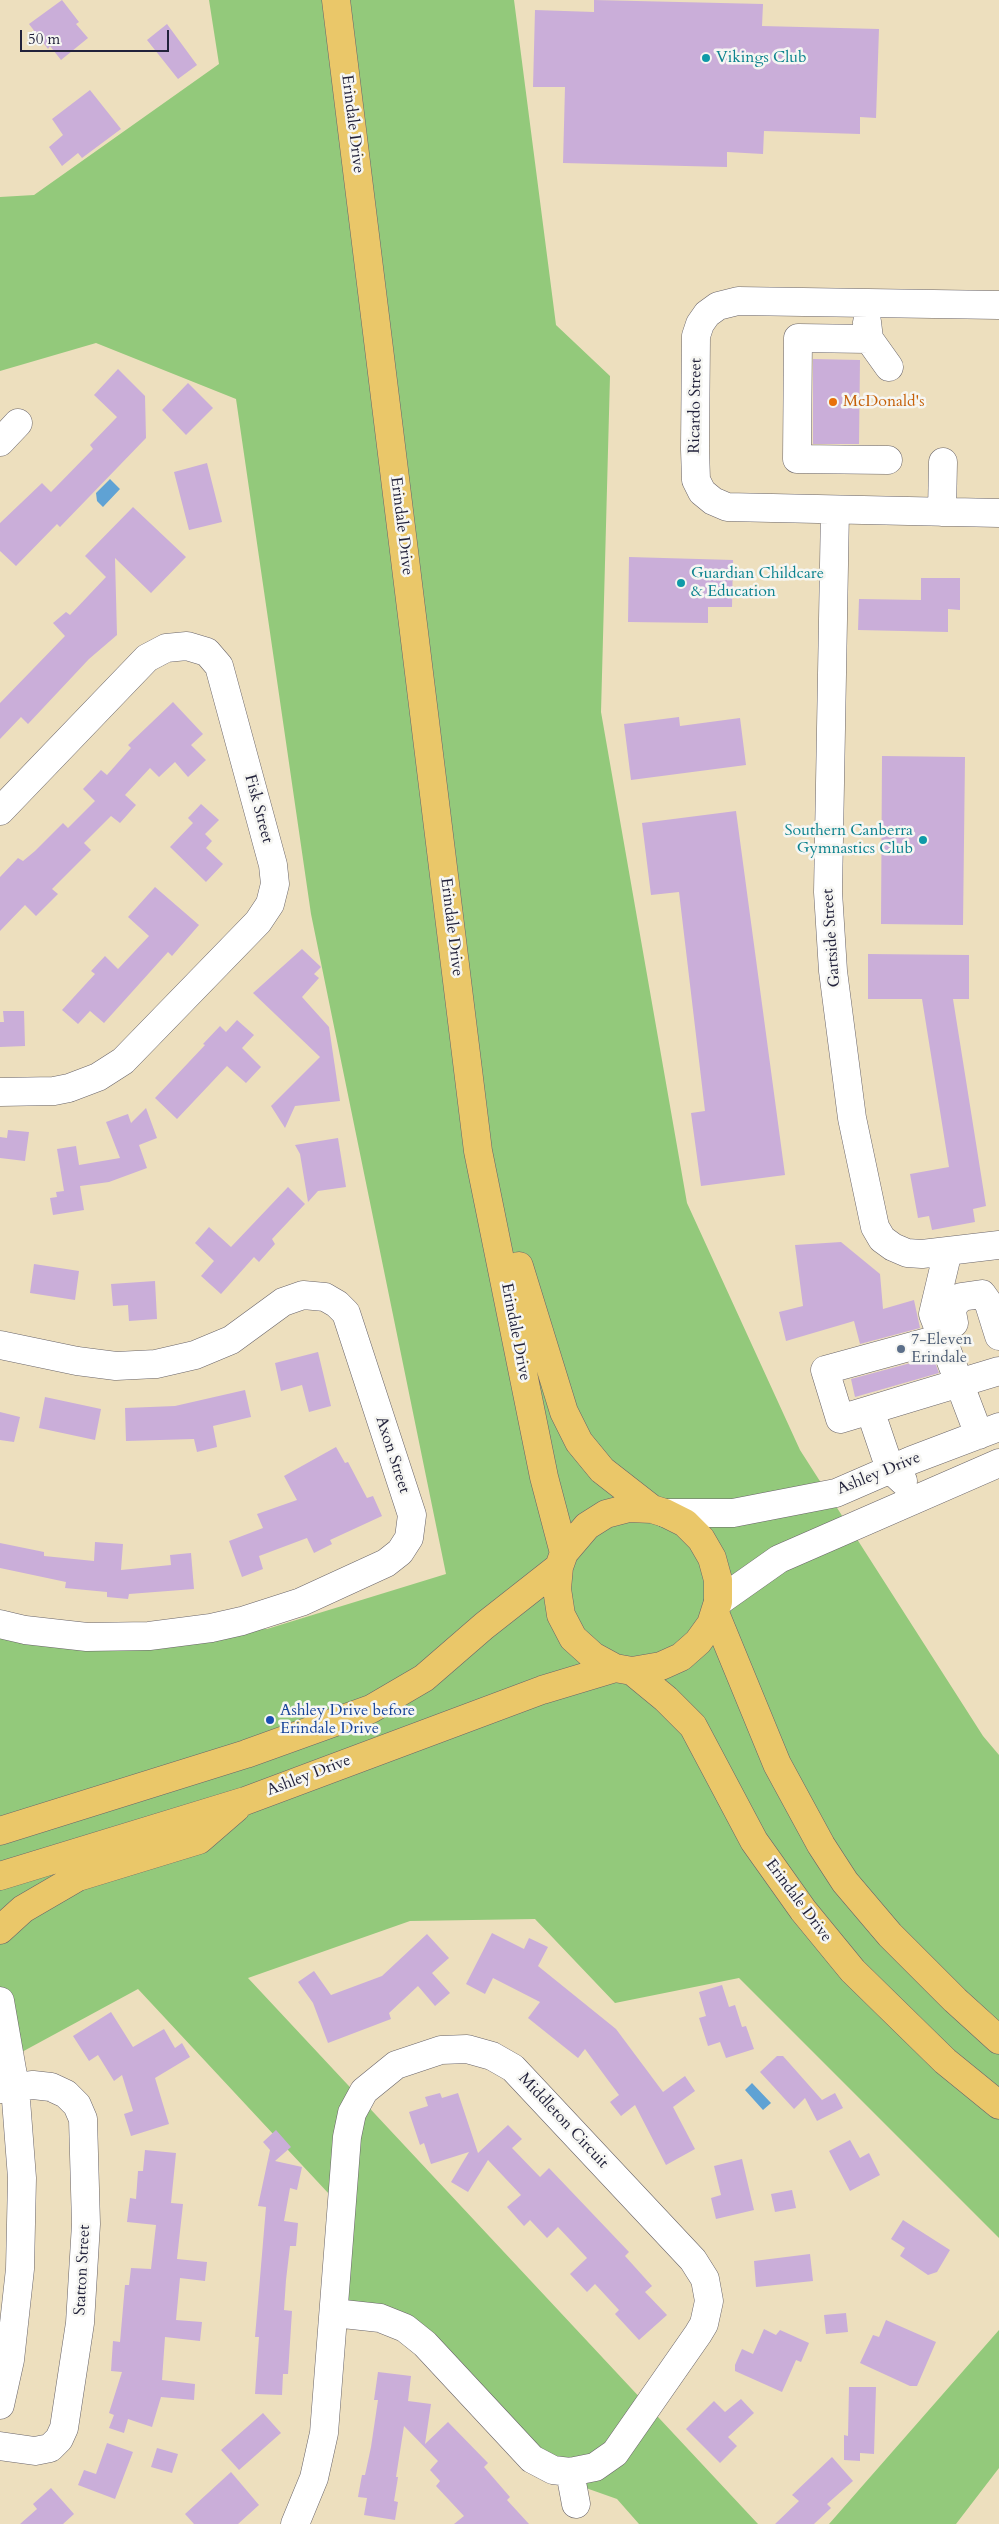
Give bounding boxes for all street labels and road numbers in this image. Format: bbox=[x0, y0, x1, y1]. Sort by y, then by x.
street label: Erindale Drive bbox=[336, 74, 368, 174]
street label: Ricardo Street bbox=[686, 358, 706, 454]
street label: Erindale Drive bbox=[385, 476, 417, 576]
street label: Fisk Street bbox=[240, 773, 276, 845]
street label: Erindale Drive bbox=[435, 877, 467, 977]
street label: Gartside Street bbox=[819, 888, 845, 988]
street label: Erindale Drive bbox=[496, 1282, 534, 1382]
street label: Axon Street bbox=[371, 1414, 413, 1496]
street label: Ashley Drive bbox=[834, 1449, 924, 1499]
street label: Ashley Drive bbox=[264, 1751, 354, 1801]
street label: Erindale Drive bbox=[761, 1856, 835, 1946]
street label: Middleton Circuit bbox=[514, 2069, 612, 2173]
street label: Statton Street bbox=[71, 2224, 95, 2316]

